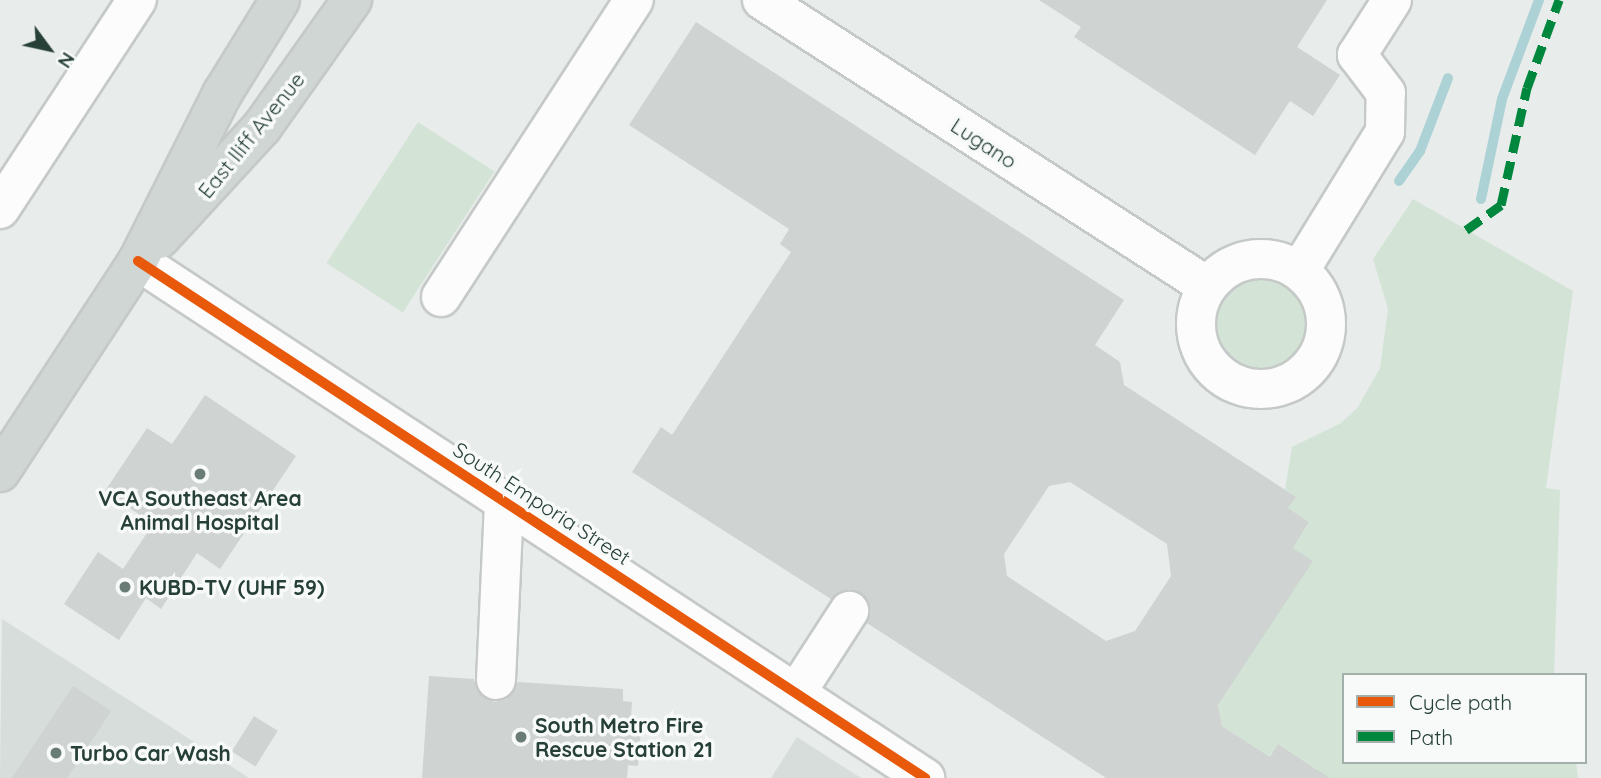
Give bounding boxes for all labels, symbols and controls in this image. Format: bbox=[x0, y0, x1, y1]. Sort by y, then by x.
north arrow bbox=[14, 14, 84, 84]
text: N bbox=[53, 48, 80, 73]
street label: East Iliff Avenue bbox=[193, 67, 309, 203]
street label: Lugano bbox=[946, 112, 1022, 174]
street label: South Emporia Street bbox=[449, 436, 635, 570]
marker: VCA Southeast Area Animal Hospital bbox=[192, 466, 208, 482]
place label: VCA Southeast Area Animal Hospital bbox=[98, 485, 302, 535]
place label: KUBD-TV (UHF 59) bbox=[139, 574, 324, 600]
marker: KUBD-TV (UHF 59) bbox=[117, 579, 133, 595]
legend bbox=[1342, 673, 1587, 764]
text: Cycle path bbox=[1409, 689, 1512, 715]
place label: South Metro Fire Rescue Station 21 bbox=[535, 712, 713, 762]
text: Path bbox=[1409, 724, 1453, 750]
marker: South Metro Fire Rescue Station 21 bbox=[513, 729, 529, 745]
place label: Turbo Car Wash bbox=[70, 740, 231, 766]
marker: Turbo Car Wash bbox=[48, 745, 64, 761]

